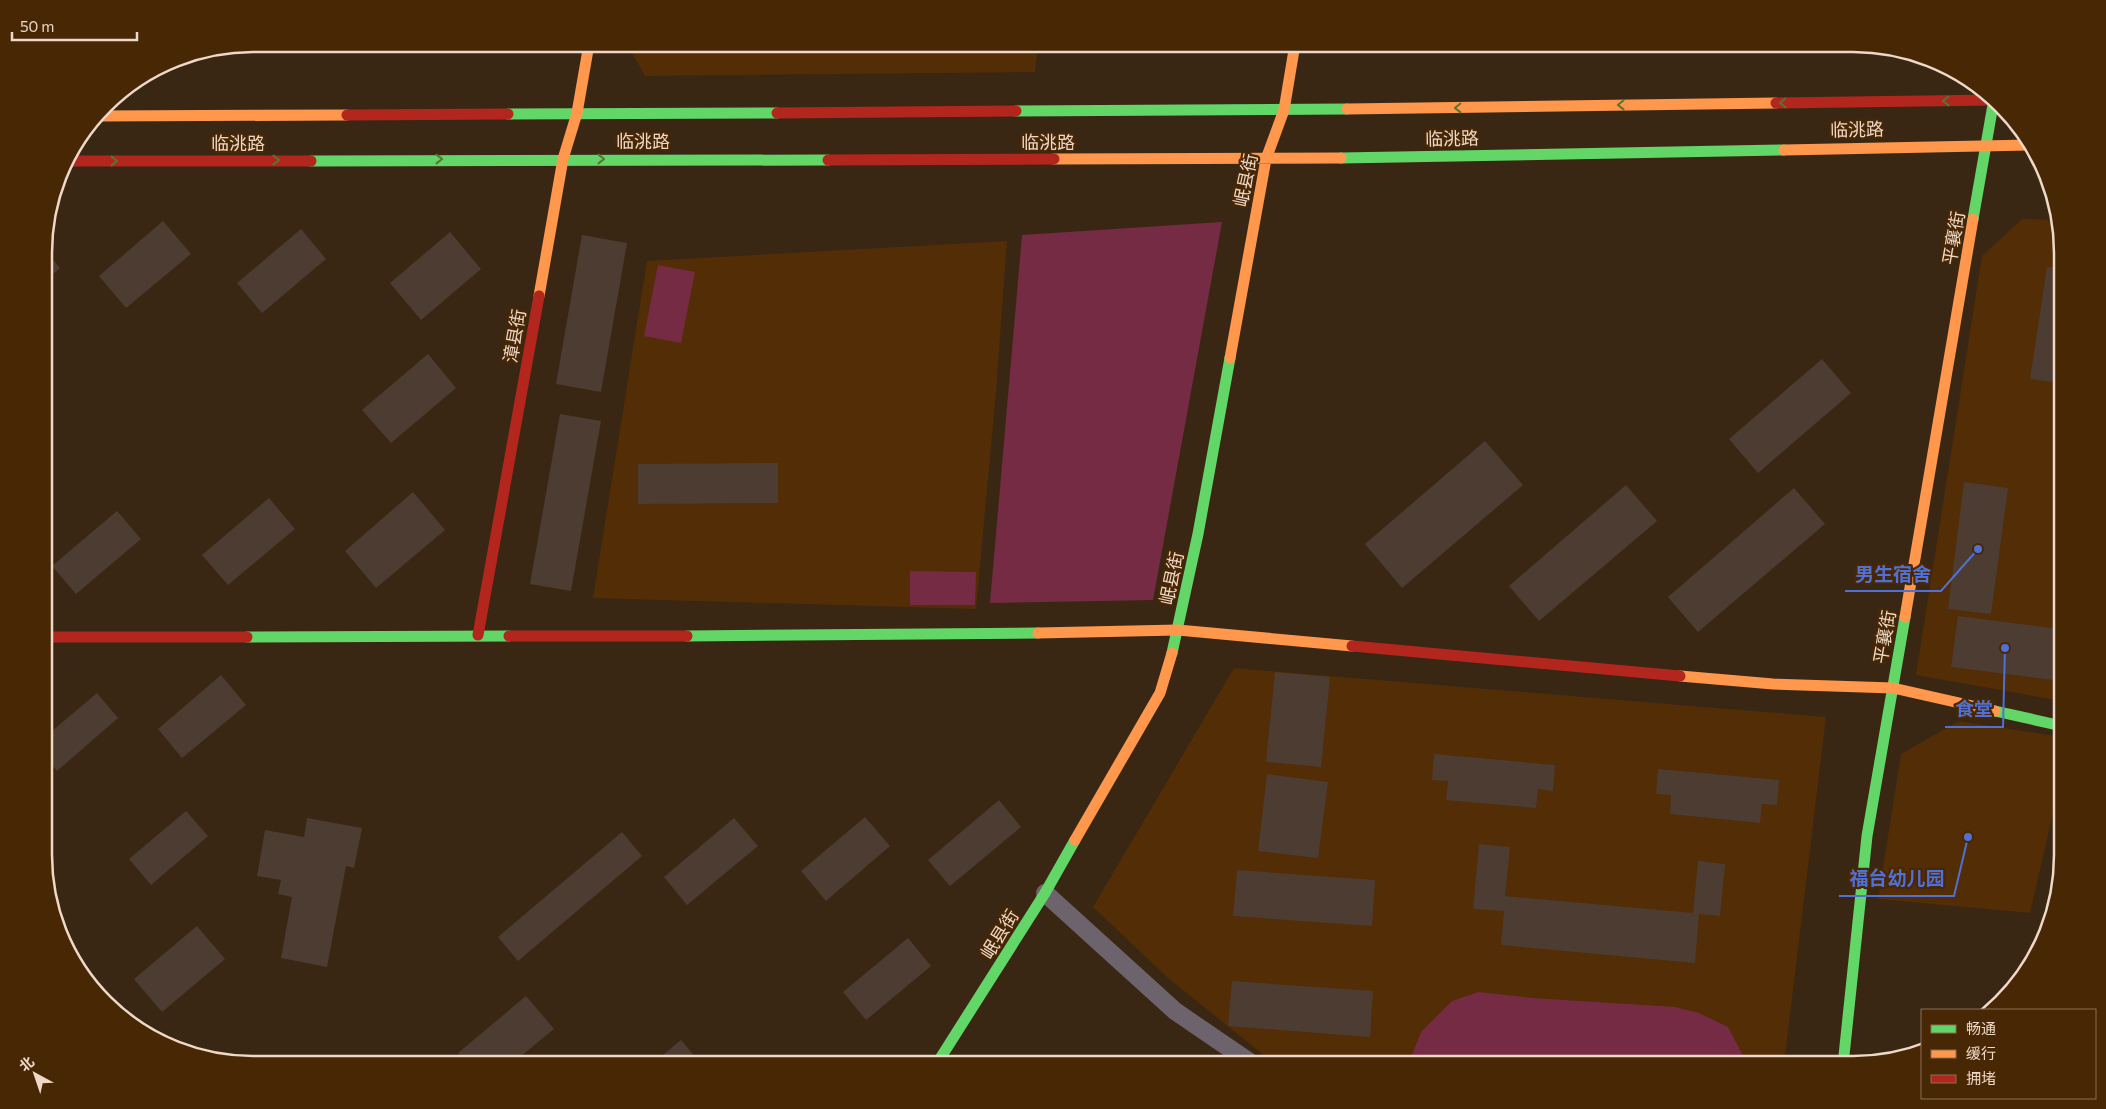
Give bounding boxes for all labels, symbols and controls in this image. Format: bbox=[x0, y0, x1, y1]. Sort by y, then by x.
scale bar bbox=[12, 10, 138, 42]
text: 50 m bbox=[20, 17, 54, 35]
one-way arrow bbox=[1942, 95, 1950, 106]
one-way arrow bbox=[1779, 98, 1787, 108]
one-way arrow bbox=[1617, 100, 1624, 110]
one-way arrow bbox=[1454, 102, 1462, 113]
street label: 临洮路 bbox=[1830, 118, 1884, 140]
street label: 临洮路 bbox=[1425, 127, 1479, 149]
street label: 临洮路 bbox=[616, 130, 670, 152]
street label: 临洮路 bbox=[1021, 131, 1075, 153]
street label: 临洮路 bbox=[211, 132, 265, 154]
street label: 岷县街 bbox=[1229, 151, 1261, 209]
one-way arrow bbox=[436, 154, 443, 164]
one-way arrow bbox=[598, 154, 606, 164]
one-way arrow bbox=[273, 155, 281, 165]
one-way arrow bbox=[110, 156, 118, 166]
street label: 平襄街 bbox=[1937, 210, 1969, 266]
street label: 漳县街 bbox=[498, 308, 530, 364]
street label: 岷县街 bbox=[1155, 549, 1187, 607]
callout: 男生宿舍 bbox=[1845, 557, 1941, 591]
text: 男生宿舍 bbox=[1855, 562, 1931, 585]
street label: 平襄街 bbox=[1868, 609, 1900, 665]
callout: 食堂 bbox=[1945, 693, 2003, 727]
text: 食堂 bbox=[1955, 697, 1993, 720]
callout: 福台幼儿园 bbox=[1839, 862, 1954, 896]
text: 福台幼儿园 bbox=[1849, 866, 1945, 889]
street label: 岷县街 bbox=[975, 905, 1023, 963]
legend bbox=[1921, 1009, 2096, 1099]
text: 畅通 bbox=[1966, 1019, 1996, 1037]
text: 缓行 bbox=[1966, 1044, 1996, 1062]
north arrow bbox=[10, 1049, 60, 1099]
text: 北 bbox=[15, 1053, 37, 1075]
text: 拥堵 bbox=[1966, 1069, 1996, 1087]

